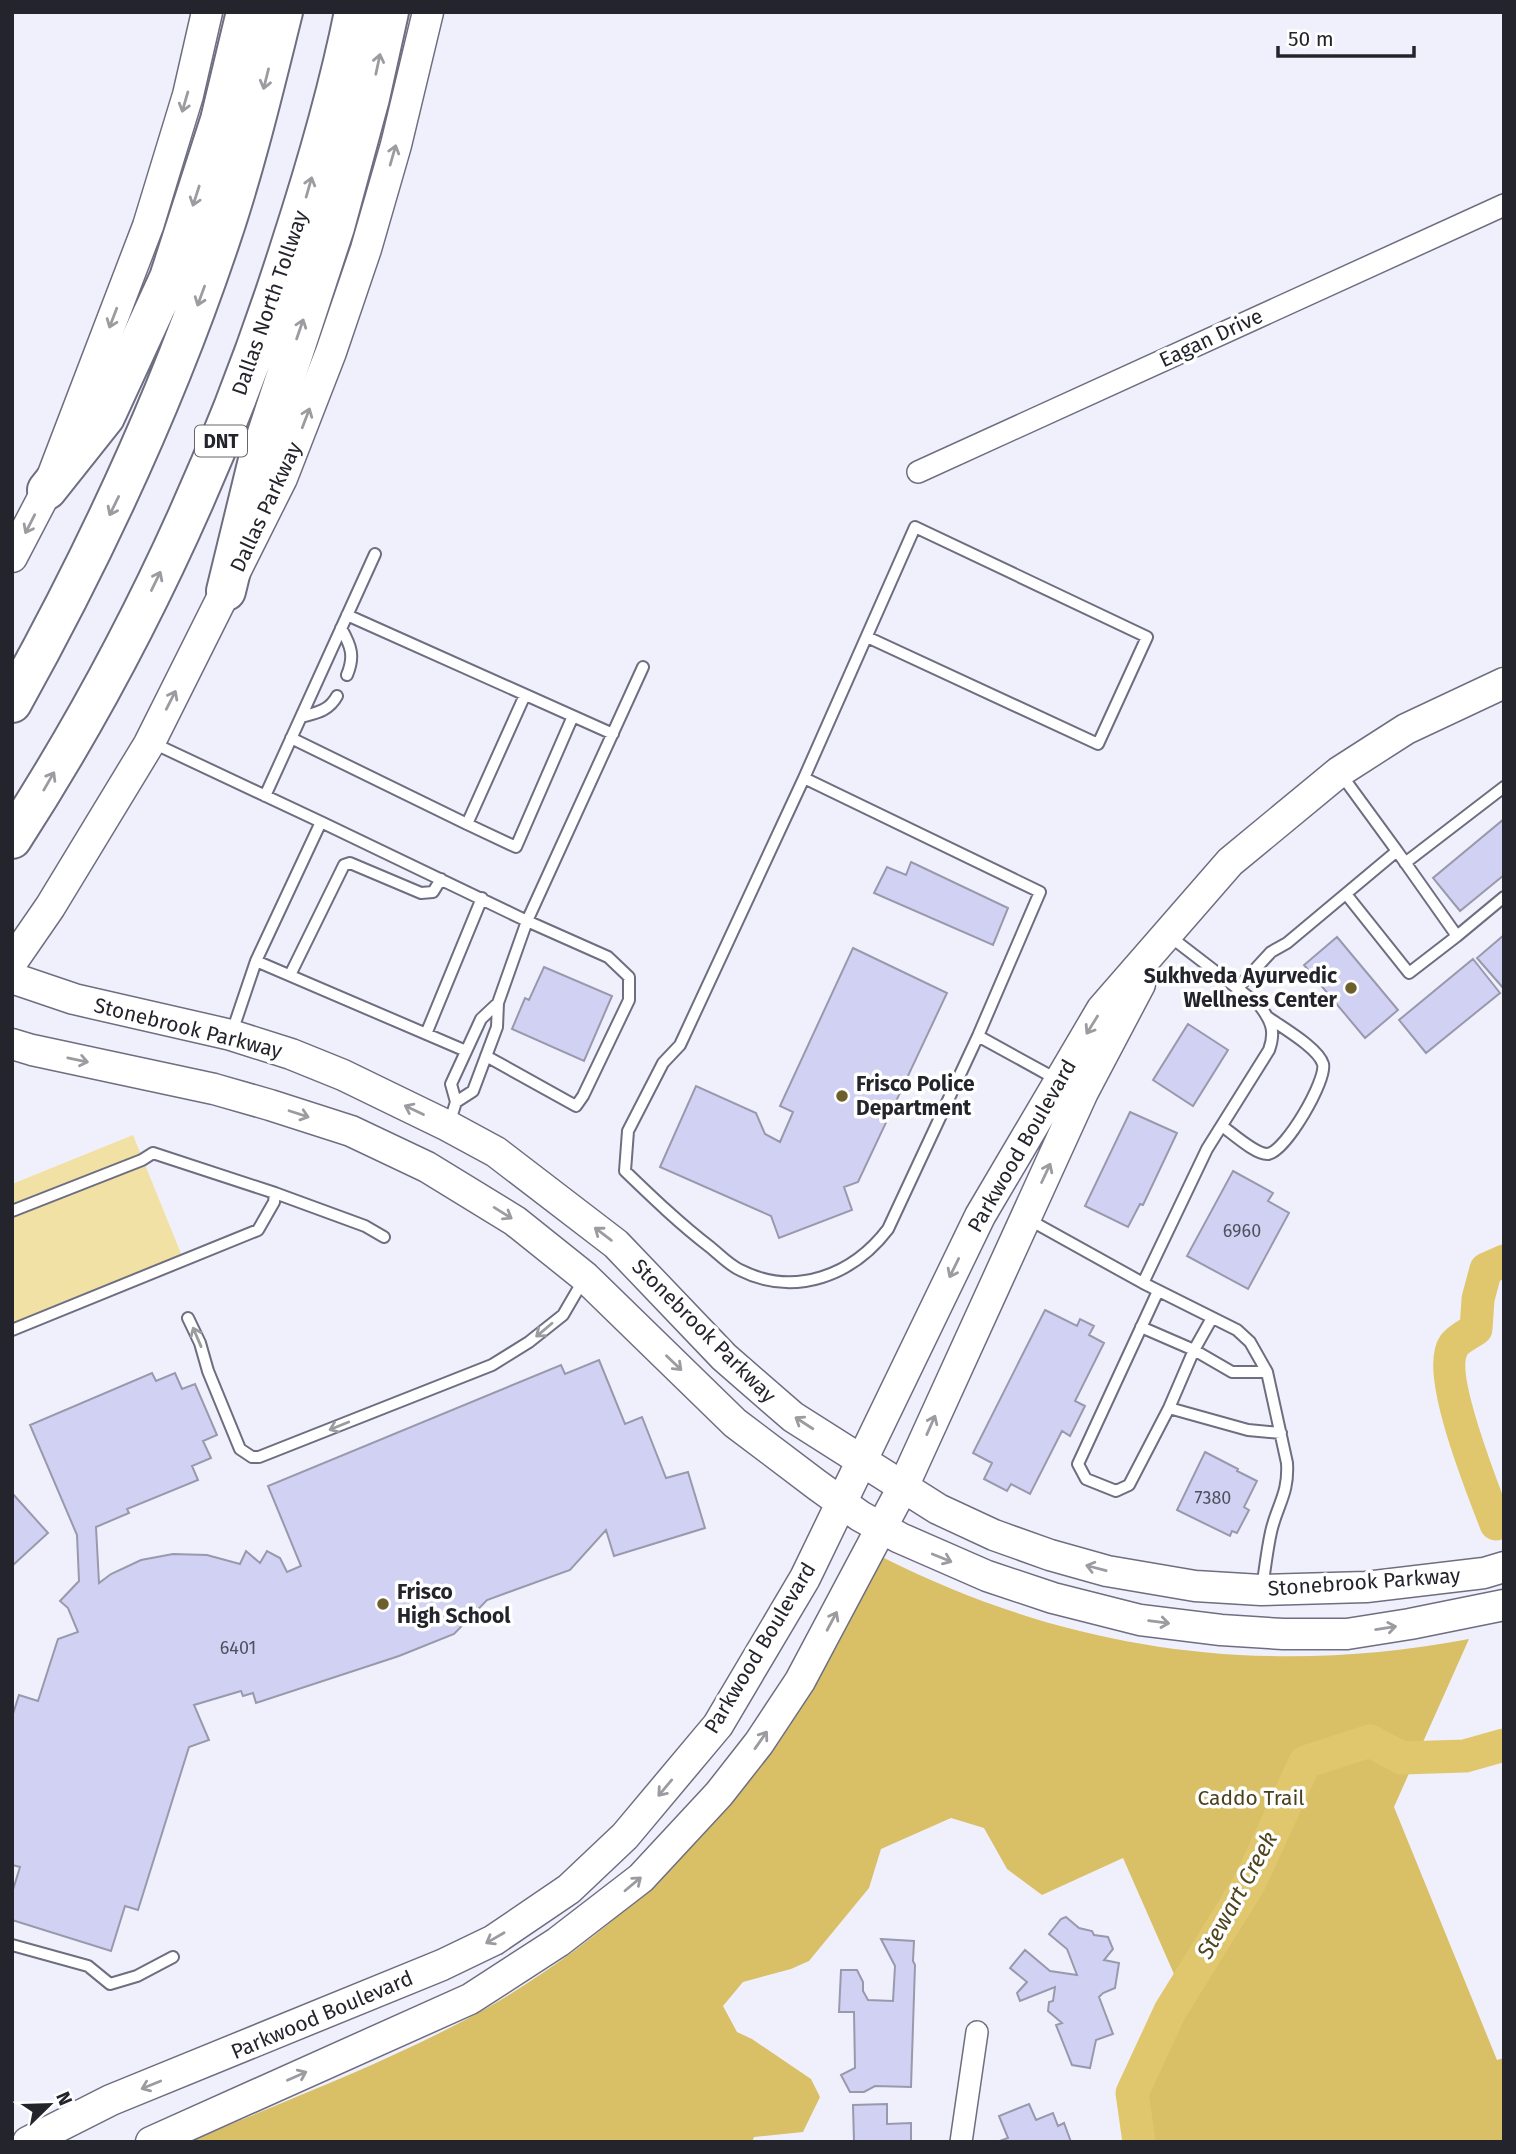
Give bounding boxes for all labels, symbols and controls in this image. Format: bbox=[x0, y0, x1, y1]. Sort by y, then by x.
scale bar bbox=[1278, 14, 1414, 58]
text: 50 m bbox=[1288, 26, 1334, 52]
one-way arrow bbox=[371, 53, 385, 76]
one-way arrow bbox=[259, 67, 272, 89]
one-way arrow bbox=[178, 91, 191, 113]
one-way arrow bbox=[387, 145, 400, 167]
one-way arrow bbox=[303, 176, 316, 198]
one-way arrow bbox=[188, 185, 201, 207]
street label: Dallas North Tollway bbox=[226, 206, 314, 399]
one-way arrow bbox=[193, 285, 206, 307]
street label: Eagan Drive bbox=[1155, 303, 1267, 373]
one-way arrow bbox=[105, 307, 118, 328]
one-way arrow bbox=[295, 318, 307, 340]
one-way arrow bbox=[300, 407, 313, 429]
road number: DNT bbox=[195, 426, 247, 456]
street label: Dallas Parkway bbox=[224, 437, 308, 576]
one-way arrow bbox=[107, 495, 120, 516]
one-way arrow bbox=[22, 513, 36, 534]
one-way arrow bbox=[150, 571, 164, 592]
one-way arrow bbox=[164, 690, 178, 711]
one-way arrow bbox=[42, 772, 56, 792]
place label: Sukhveda Ayurvedic Wellness Center bbox=[1144, 963, 1338, 1013]
marker: Sukhveda Ayurvedic Wellness Center bbox=[1343, 980, 1359, 996]
street label: Stonebrook Parkway bbox=[91, 992, 285, 1064]
one-way arrow bbox=[1085, 1014, 1099, 1034]
one-way arrow bbox=[66, 1054, 89, 1067]
street label: Parkwood Boulevard bbox=[962, 1055, 1082, 1237]
place label: Frisco Police Department bbox=[856, 1071, 975, 1121]
marker: Frisco Police Department bbox=[834, 1088, 850, 1104]
one-way arrow bbox=[404, 1102, 425, 1116]
one-way arrow bbox=[288, 1109, 310, 1121]
one-way arrow bbox=[1039, 1163, 1053, 1184]
one-way arrow bbox=[493, 1206, 512, 1221]
house number: 6960 bbox=[1223, 1220, 1261, 1242]
one-way arrow bbox=[594, 1227, 613, 1242]
street label: Stonebrook Parkway bbox=[627, 1254, 782, 1409]
one-way arrow bbox=[947, 1257, 961, 1278]
one-way arrow bbox=[536, 1322, 554, 1338]
one-way arrow bbox=[189, 1327, 202, 1348]
one-way arrow bbox=[665, 1354, 682, 1371]
one-way arrow bbox=[925, 1415, 938, 1436]
one-way arrow bbox=[795, 1416, 814, 1431]
one-way arrow bbox=[329, 1420, 351, 1433]
house number: 7380 bbox=[1195, 1487, 1231, 1509]
one-way arrow bbox=[931, 1552, 952, 1565]
street label: Parkwood Boulevard bbox=[699, 1558, 821, 1738]
one-way arrow bbox=[1085, 1561, 1108, 1574]
street label: Stonebrook Parkway bbox=[1267, 1562, 1462, 1602]
place label: Frisco High School bbox=[397, 1579, 511, 1629]
marker: Frisco High School bbox=[375, 1596, 391, 1612]
one-way arrow bbox=[825, 1611, 839, 1631]
one-way arrow bbox=[1148, 1616, 1170, 1629]
one-way arrow bbox=[1374, 1621, 1397, 1634]
house number: 6401 bbox=[220, 1637, 256, 1659]
one-way arrow bbox=[754, 1731, 768, 1750]
one-way arrow bbox=[657, 1779, 673, 1797]
park label: Caddo Trail bbox=[1197, 1785, 1305, 1811]
water label: Stewart Creek bbox=[1190, 1827, 1283, 1964]
one-way arrow bbox=[623, 1877, 641, 1892]
one-way arrow bbox=[486, 1931, 506, 1945]
street label: Parkwood Boulevard bbox=[227, 1965, 417, 2065]
one-way arrow bbox=[286, 2069, 307, 2082]
north arrow bbox=[14, 2070, 84, 2140]
one-way arrow bbox=[141, 2079, 162, 2092]
text: N bbox=[51, 2088, 77, 2109]

